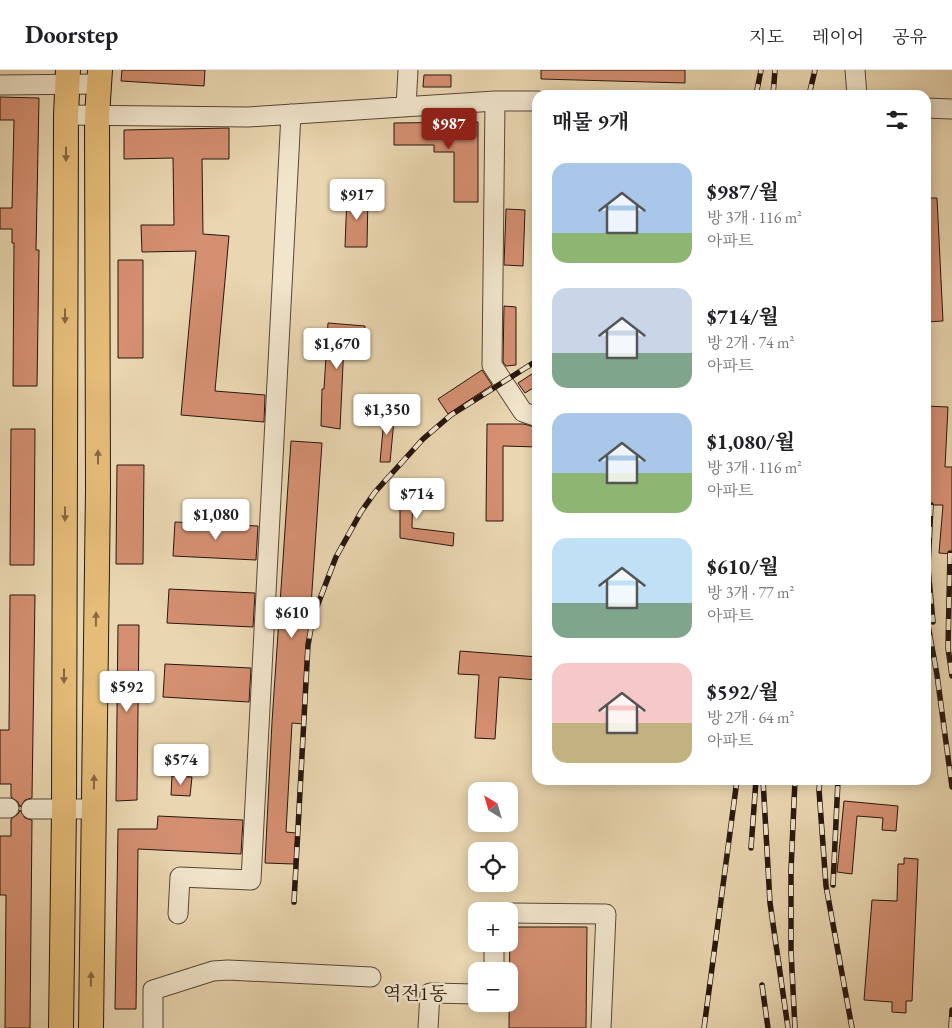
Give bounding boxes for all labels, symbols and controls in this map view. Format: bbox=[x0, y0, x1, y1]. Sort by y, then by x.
text: Doorstep bbox=[25, 19, 118, 50]
text: 지도 bbox=[749, 25, 784, 48]
text: 레이어 bbox=[812, 25, 864, 48]
text: 공유 bbox=[892, 25, 927, 48]
icon: filters bbox=[883, 106, 911, 134]
pin: $987 bbox=[419, 108, 479, 150]
text: 매물 9개 bbox=[552, 108, 629, 135]
text: $987 bbox=[433, 113, 465, 134]
one-way arrow bbox=[62, 146, 70, 162]
pin: $917 bbox=[327, 178, 387, 221]
text: $987/월 bbox=[707, 178, 779, 205]
icon: home bbox=[592, 183, 652, 243]
text: $917 bbox=[341, 184, 373, 205]
text: 방 3개 · 116 m² bbox=[707, 207, 802, 228]
text: 아파트 bbox=[707, 230, 753, 251]
text: $714/월 bbox=[707, 303, 779, 330]
one-way arrow bbox=[61, 308, 69, 324]
icon: home bbox=[592, 308, 652, 368]
pin: $1,670 bbox=[296, 328, 378, 370]
text: 방 2개 · 74 m² bbox=[707, 332, 794, 353]
text: $1,670 bbox=[314, 333, 360, 354]
text: 아파트 bbox=[707, 355, 753, 376]
pin: $1,350 bbox=[346, 394, 428, 436]
text: $1,350 bbox=[364, 399, 410, 420]
text: $1,080/월 bbox=[707, 428, 795, 455]
icon: home bbox=[592, 433, 652, 493]
one-way arrow bbox=[94, 449, 102, 465]
text: 방 3개 · 116 m² bbox=[707, 457, 802, 478]
pin: $714 bbox=[387, 478, 447, 520]
text: 아파트 bbox=[707, 480, 753, 501]
text: $714 bbox=[401, 483, 433, 504]
pin: $1,080 bbox=[175, 498, 257, 541]
text: $1,080 bbox=[193, 504, 239, 525]
one-way arrow bbox=[61, 506, 69, 522]
text: $610/월 bbox=[707, 553, 779, 580]
icon: home bbox=[592, 558, 652, 618]
text: 방 3개 · 77 m² bbox=[707, 582, 794, 603]
pin: $610 bbox=[262, 596, 322, 639]
text: $610 bbox=[276, 602, 308, 623]
text: 아파트 bbox=[707, 605, 753, 626]
one-way arrow bbox=[92, 611, 100, 627]
one-way arrow bbox=[60, 668, 68, 684]
pin: $592 bbox=[97, 670, 157, 713]
text: $592 bbox=[111, 676, 143, 697]
text: $592/월 bbox=[707, 678, 779, 705]
icon: home bbox=[592, 683, 652, 743]
text: 방 2개 · 64 m² bbox=[707, 707, 794, 728]
text: 아파트 bbox=[707, 730, 753, 751]
pin: $574 bbox=[151, 744, 211, 786]
text: $574 bbox=[165, 749, 197, 770]
one-way arrow bbox=[90, 774, 98, 790]
north arrow bbox=[468, 782, 518, 832]
map controls bbox=[468, 782, 518, 1012]
button: locate bbox=[468, 842, 518, 892]
button: + bbox=[468, 902, 518, 952]
button: − bbox=[468, 962, 518, 1012]
one-way arrow bbox=[87, 971, 95, 987]
district label: 역전1동 bbox=[383, 981, 448, 1006]

